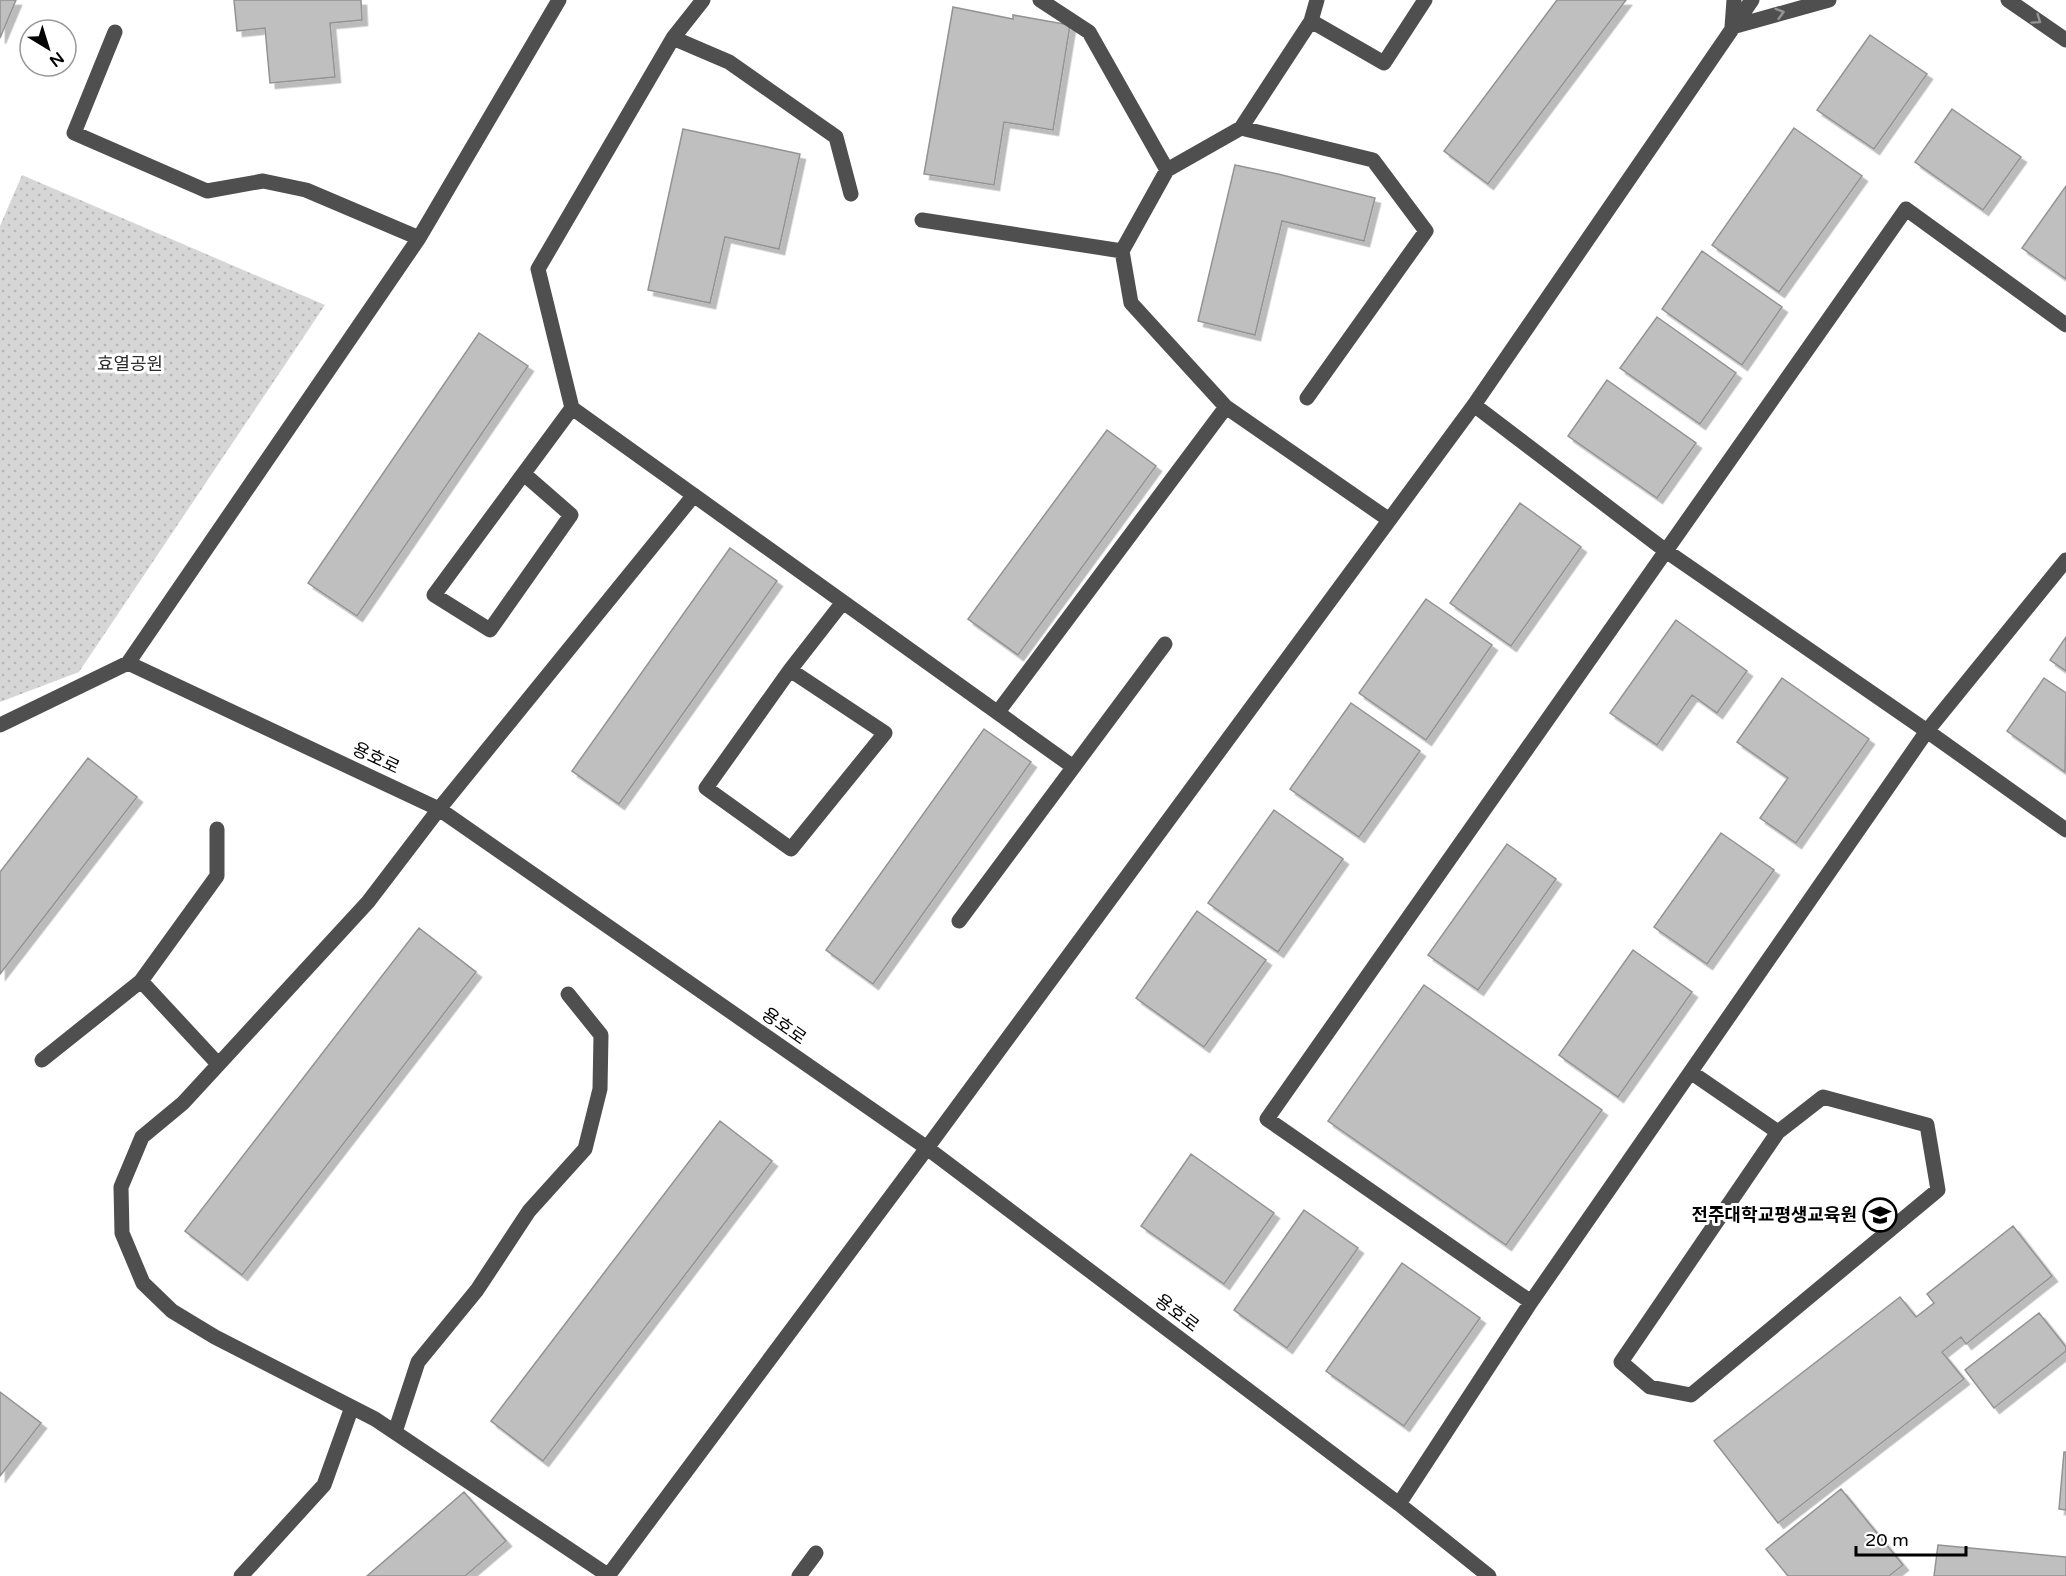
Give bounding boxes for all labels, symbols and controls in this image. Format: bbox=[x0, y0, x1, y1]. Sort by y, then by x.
one-way arrow bbox=[1775, 8, 1785, 21]
one-way arrow bbox=[2030, 13, 2041, 24]
north arrow bbox=[18, 18, 78, 78]
text: N bbox=[45, 47, 68, 71]
park label: 효열공원 bbox=[97, 353, 163, 375]
street label: 용호로 bbox=[349, 738, 403, 778]
street label: 용호로 bbox=[757, 1003, 811, 1049]
school or university icon: 전주대학교평생교육원 bbox=[1862, 1197, 1898, 1233]
place label: 전주대학교평생교육원 bbox=[1691, 1204, 1857, 1226]
street label: 용호로 bbox=[1151, 1289, 1203, 1337]
scale bar bbox=[1856, 1519, 1966, 1557]
text: 20 m bbox=[1865, 1529, 1909, 1551]

